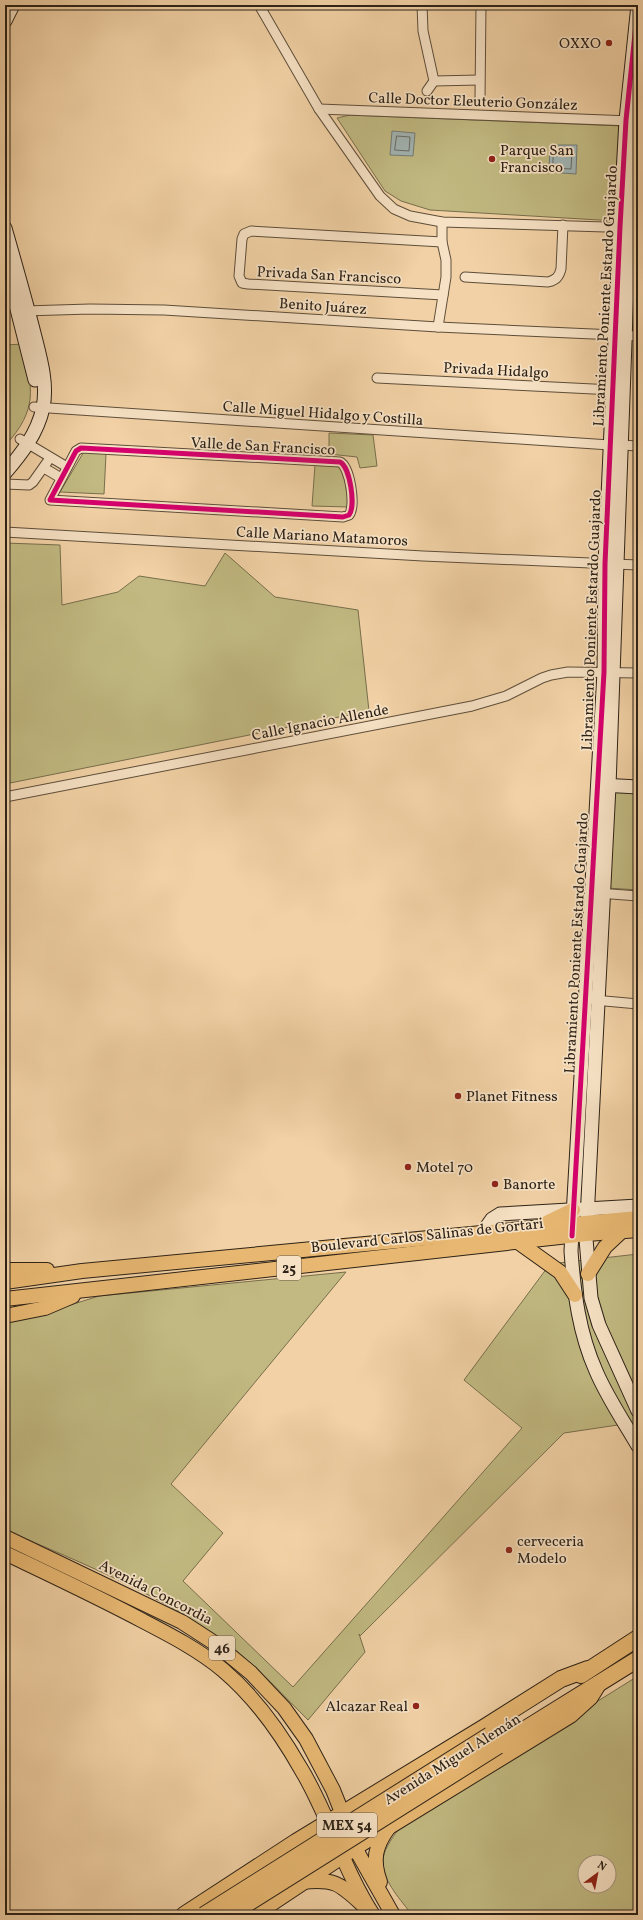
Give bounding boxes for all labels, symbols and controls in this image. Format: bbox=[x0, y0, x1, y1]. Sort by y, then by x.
place label: OXXO bbox=[559, 34, 601, 55]
marker: OXXO bbox=[604, 38, 614, 48]
street label: Calle Doctor Eleuterio González bbox=[368, 88, 578, 117]
place label: Parque San Francisco bbox=[500, 141, 574, 179]
marker: Parque San Francisco bbox=[487, 154, 497, 164]
street label: Libramiento Poniente Estardo Guajardo bbox=[589, 165, 624, 427]
street label: Privada San Francisco bbox=[256, 262, 402, 291]
street label: Benito Juárez bbox=[278, 294, 367, 321]
street label: Privada Hidalgo bbox=[443, 358, 549, 385]
street label: Calle Miguel Hidalgo y Costilla bbox=[222, 397, 424, 432]
street label: Valle de San Francisco bbox=[190, 433, 336, 462]
street label: Libramiento Poniente Estardo Guajardo bbox=[577, 489, 608, 751]
street label: Calle Mariano Matamoros bbox=[236, 523, 408, 552]
street label: Calle Ignacio Allende bbox=[250, 700, 391, 747]
street label: Libramiento Poniente Estardo Guajardo bbox=[560, 812, 595, 1074]
place label: Planet Fitness bbox=[466, 1087, 558, 1108]
marker: Planet Fitness bbox=[453, 1091, 463, 1101]
place label: Motel 70 bbox=[416, 1158, 473, 1179]
marker: Motel 70 bbox=[403, 1162, 413, 1172]
place label: Banorte bbox=[503, 1175, 555, 1196]
marker: Banorte bbox=[490, 1179, 500, 1189]
street label: Boulevard Carlos Salinas de Gortari bbox=[310, 1214, 544, 1259]
road number: 25 bbox=[277, 1256, 301, 1280]
place label: cerveceria Modelo bbox=[517, 1532, 584, 1570]
marker: cerveceria Modelo bbox=[504, 1545, 514, 1555]
street label: Avenida Concordia bbox=[95, 1556, 216, 1631]
road number: 46 bbox=[209, 1636, 235, 1660]
place label: Alcazar Real bbox=[325, 1697, 408, 1718]
marker: Alcazar Real bbox=[411, 1701, 421, 1711]
street label: Avenida Miguel Alemán bbox=[380, 1709, 525, 1811]
road number: MEX 54 bbox=[317, 1813, 377, 1837]
north arrow bbox=[577, 1854, 617, 1894]
text: N bbox=[594, 1858, 609, 1875]

